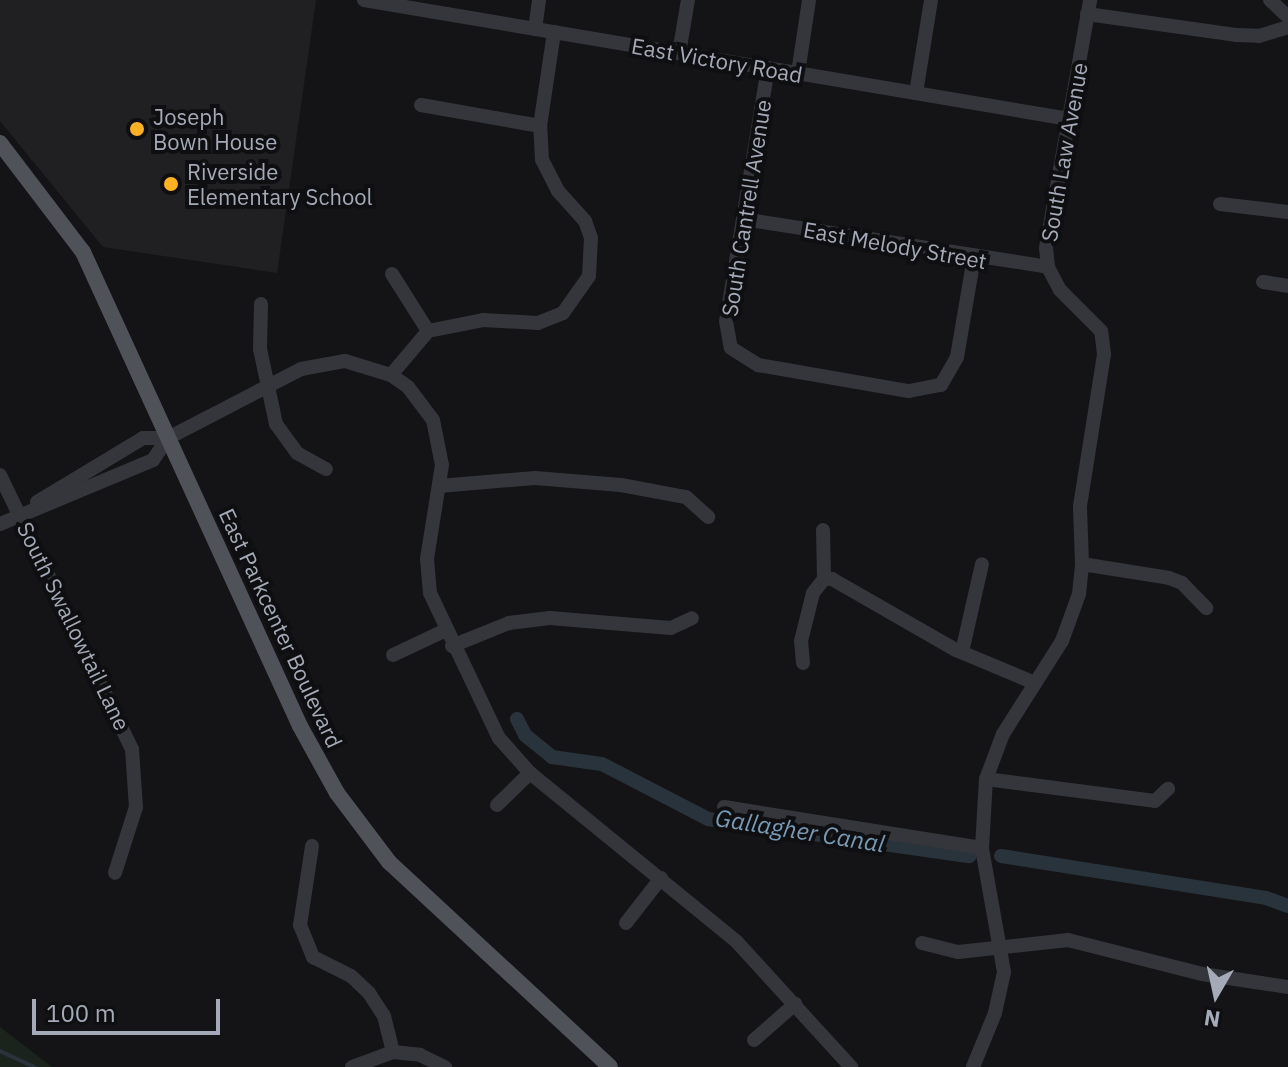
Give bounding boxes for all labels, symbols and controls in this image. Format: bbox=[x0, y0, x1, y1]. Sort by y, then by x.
street label: East Victory Road bbox=[630, 32, 804, 88]
street label: South Law Avenue bbox=[1035, 60, 1093, 244]
street label: South Cantrell Avenue bbox=[716, 98, 776, 318]
place label: Joseph Bown House bbox=[153, 103, 277, 154]
marker: Joseph Bown House bbox=[128, 120, 146, 138]
place label: Riverside Elementary School bbox=[187, 158, 373, 210]
marker: Riverside Elementary School bbox=[162, 175, 180, 193]
street label: East Melody Street bbox=[801, 216, 989, 274]
street label: East Parkcenter Boulevard bbox=[214, 504, 348, 752]
street label: South Swallowtail Lane bbox=[12, 517, 136, 735]
water label: Gallagher Canal bbox=[713, 803, 887, 859]
north arrow bbox=[1176, 955, 1256, 1035]
scale bar bbox=[36, 983, 224, 1033]
text: 100 m bbox=[46, 997, 116, 1029]
text: N bbox=[1202, 1004, 1222, 1035]

